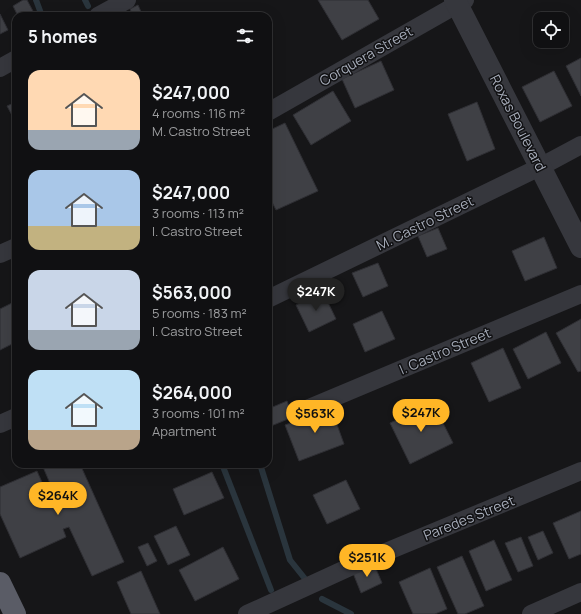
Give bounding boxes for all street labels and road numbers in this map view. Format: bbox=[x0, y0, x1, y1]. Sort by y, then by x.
street label: Corquera Street bbox=[316, 21, 416, 90]
street label: Roxas Boulevard bbox=[486, 71, 551, 174]
street label: M. Castro Street bbox=[373, 191, 477, 254]
street label: I. Castro Street bbox=[396, 323, 494, 378]
street label: Paredes Street bbox=[420, 490, 518, 544]

